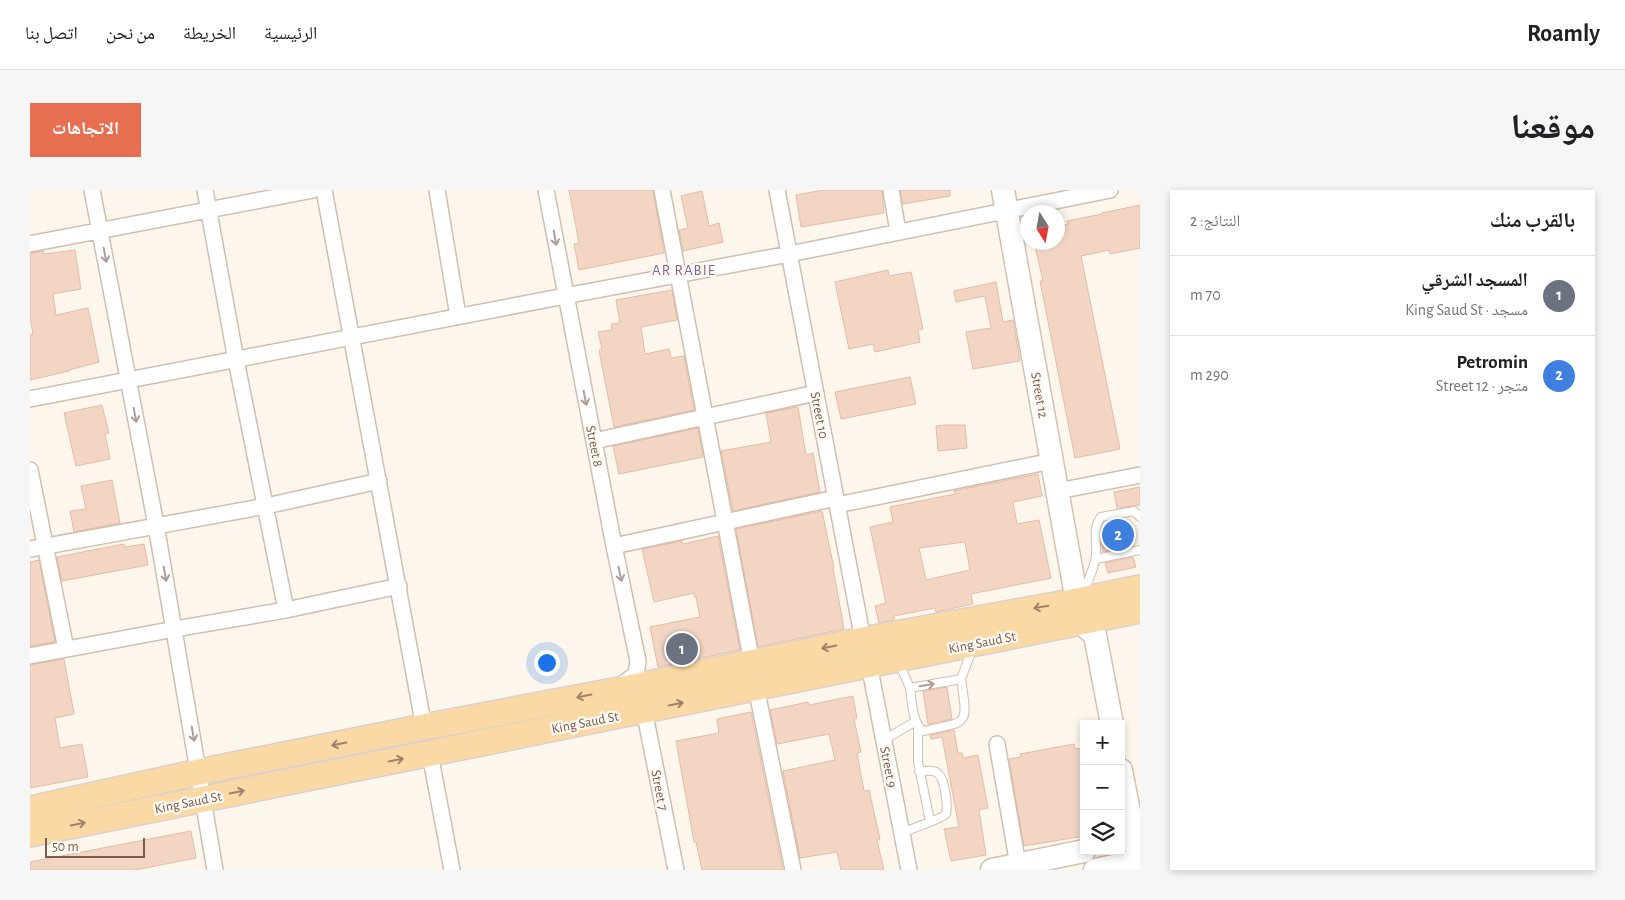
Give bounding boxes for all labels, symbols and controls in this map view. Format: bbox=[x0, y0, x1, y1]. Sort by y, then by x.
text: Roamly bbox=[1527, 22, 1600, 46]
text: اتصل بنا bbox=[25, 25, 78, 43]
text: من نحن bbox=[106, 25, 155, 43]
text: الخريطة bbox=[183, 25, 236, 43]
text: الرئيسية bbox=[264, 25, 317, 43]
button: الاتجاهات bbox=[30, 103, 141, 157]
text: موقعنا bbox=[1510, 110, 1595, 145]
north arrow bbox=[1020, 205, 1065, 250]
text: بالقرب منك bbox=[1490, 210, 1575, 231]
text: النتائج: 2 bbox=[1190, 213, 1240, 229]
one-way arrow bbox=[550, 230, 560, 246]
one-way arrow bbox=[100, 247, 110, 263]
district label: AR RABIE bbox=[652, 263, 716, 278]
text: المسجد الشرقي bbox=[1421, 271, 1528, 290]
text: 70 m bbox=[1190, 287, 1221, 303]
text: 1 bbox=[1556, 287, 1562, 303]
text: مسجد · King Saud St bbox=[1405, 302, 1528, 318]
text: Petromin bbox=[1456, 353, 1528, 372]
text: 290 m bbox=[1190, 367, 1229, 383]
text: 2 bbox=[1555, 367, 1563, 383]
street label: Street 12 bbox=[1028, 371, 1050, 419]
text: متجر · Street 12 bbox=[1436, 378, 1528, 394]
one-way arrow bbox=[581, 389, 591, 405]
street label: Street 10 bbox=[808, 391, 830, 440]
one-way arrow bbox=[131, 406, 140, 422]
street label: Street 8 bbox=[583, 424, 605, 468]
pin: 2 bbox=[1102, 516, 1134, 554]
one-way arrow bbox=[161, 566, 170, 582]
one-way arrow bbox=[616, 566, 625, 582]
one-way arrow bbox=[1033, 603, 1049, 613]
pin: 1 bbox=[666, 630, 698, 668]
street label: King Saud St bbox=[947, 630, 1017, 656]
one-way arrow bbox=[822, 643, 838, 652]
your location bbox=[534, 650, 560, 676]
one-way arrow bbox=[918, 679, 934, 689]
one-way arrow bbox=[577, 692, 593, 702]
one-way arrow bbox=[667, 699, 683, 708]
street label: King Saud St bbox=[550, 710, 620, 736]
map controls bbox=[1080, 720, 1125, 855]
button: + bbox=[1080, 720, 1125, 765]
one-way arrow bbox=[188, 726, 198, 742]
one-way arrow bbox=[331, 740, 347, 749]
street label: Street 9 bbox=[877, 745, 899, 789]
one-way arrow bbox=[388, 755, 404, 764]
button: − bbox=[1080, 765, 1125, 810]
street label: Street 7 bbox=[648, 769, 670, 812]
one-way arrow bbox=[229, 787, 245, 797]
street label: King Saud St bbox=[153, 790, 223, 816]
button: layers bbox=[1080, 810, 1125, 855]
one-way arrow bbox=[69, 819, 85, 828]
scale bar bbox=[45, 835, 145, 858]
text: 50 m bbox=[52, 840, 79, 854]

